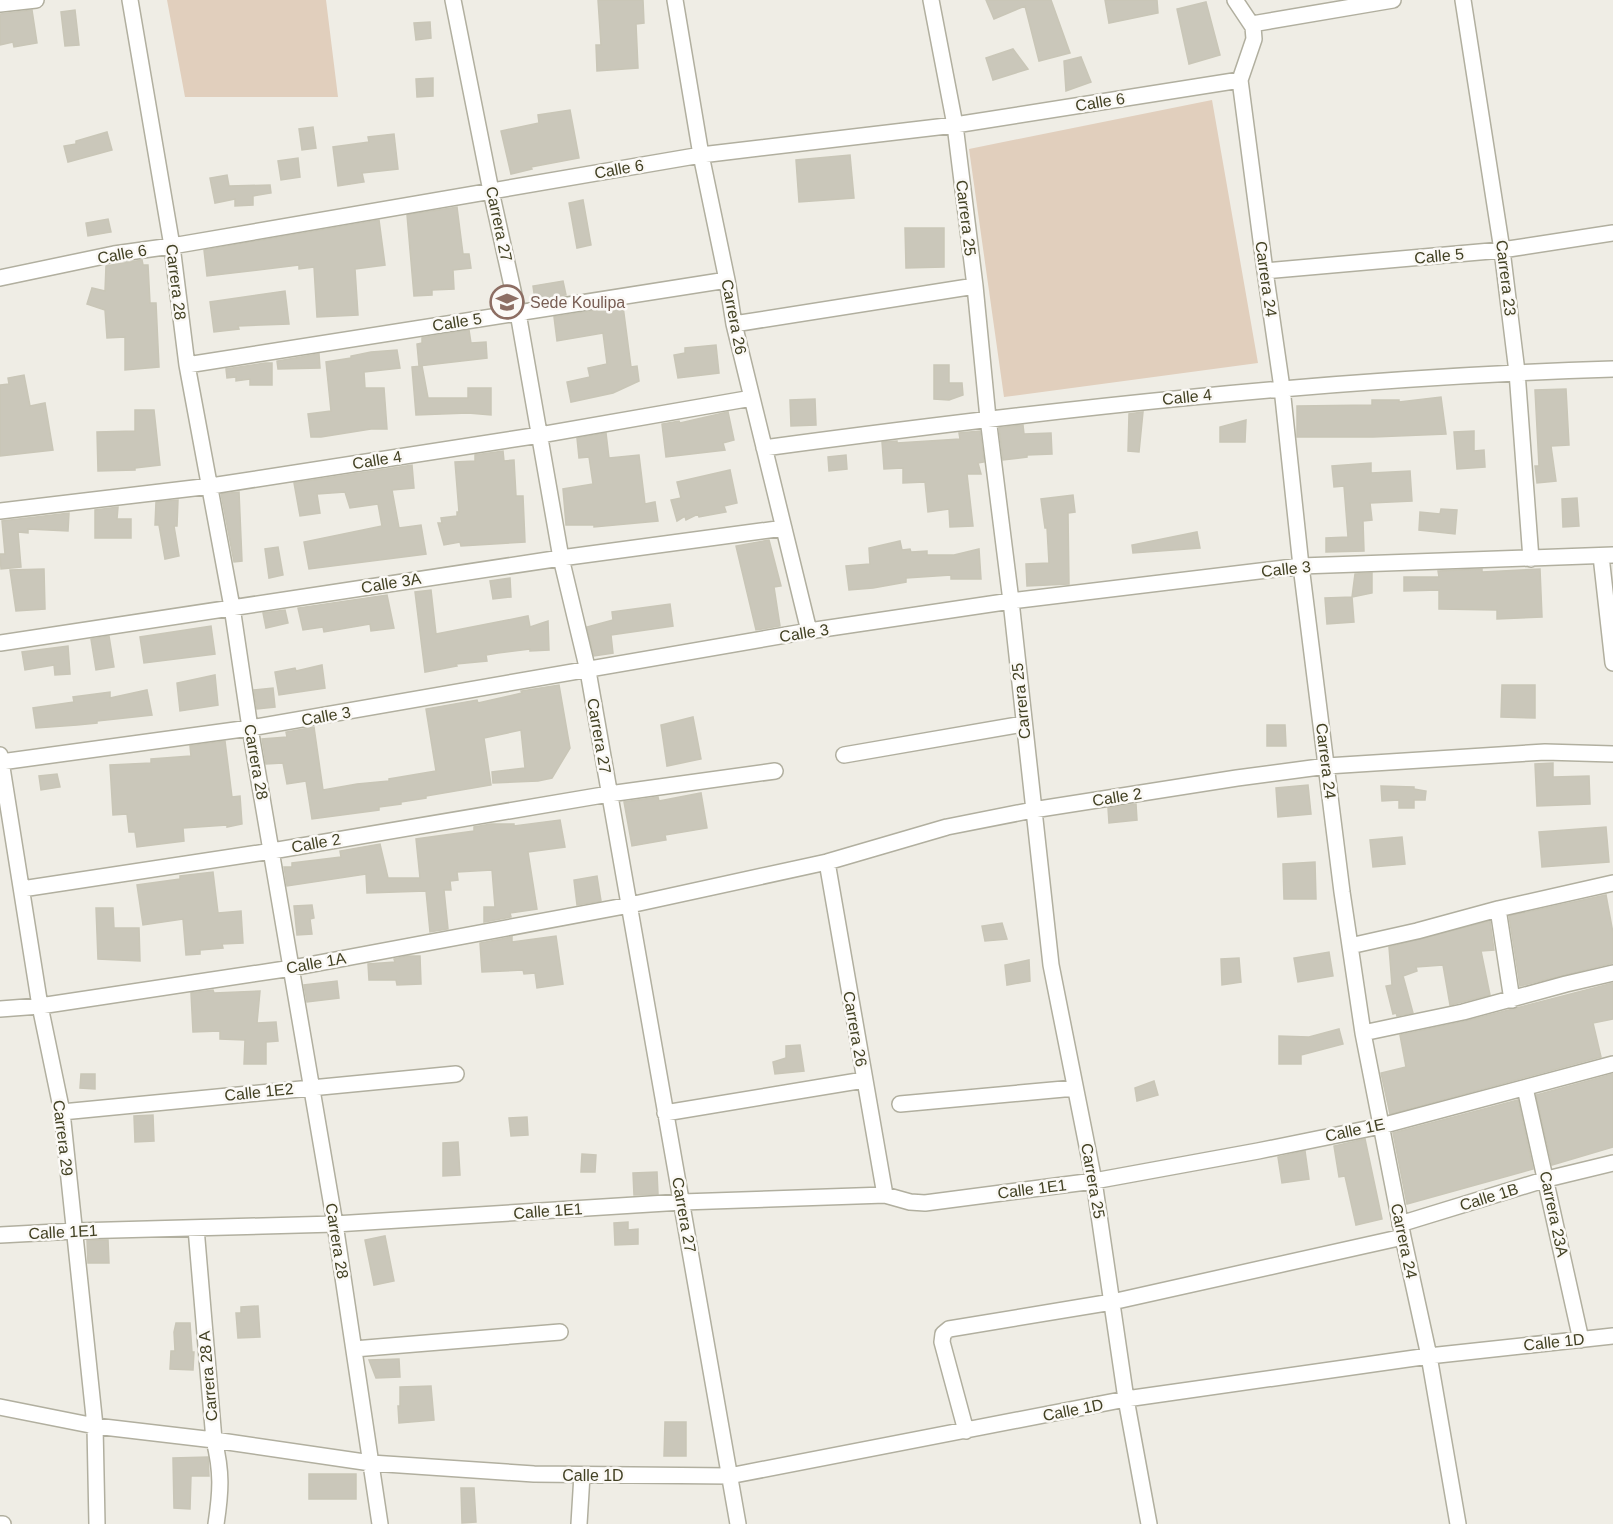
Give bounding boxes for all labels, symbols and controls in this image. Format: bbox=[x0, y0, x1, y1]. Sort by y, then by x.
street label: Calle 6 bbox=[1074, 90, 1126, 114]
street label: Calle 6 bbox=[593, 156, 645, 182]
street label: Carrera 25 bbox=[953, 179, 979, 257]
street label: Carrera 27 bbox=[483, 185, 515, 263]
street label: Carrera 23 bbox=[1493, 239, 1519, 317]
street label: Carrera 24 bbox=[1252, 240, 1280, 318]
street label: Calle 6 bbox=[96, 241, 148, 267]
street label: Carrera 28 bbox=[163, 243, 189, 321]
street label: Calle 5 bbox=[1413, 245, 1465, 267]
street label: Carrera 26 bbox=[718, 278, 750, 356]
school or university icon: Sede Koulipa bbox=[489, 284, 525, 320]
place label: Sede Koulipa bbox=[530, 294, 625, 311]
street label: Calle 5 bbox=[431, 310, 483, 334]
street label: Calle 4 bbox=[1161, 386, 1213, 408]
street label: Calle 4 bbox=[351, 448, 403, 472]
street label: Calle 3 bbox=[1260, 558, 1312, 580]
street label: Calle 3A bbox=[360, 570, 423, 596]
street label: Calle 3 bbox=[778, 621, 830, 645]
street label: Carrera 25 bbox=[1009, 662, 1033, 740]
street label: Carrera 27 bbox=[584, 697, 614, 775]
street label: Calle 3 bbox=[300, 703, 352, 729]
street label: Carrera 24 bbox=[1313, 722, 1339, 800]
street label: Carrera 28 bbox=[241, 723, 271, 801]
street label: Calle 2 bbox=[1091, 785, 1143, 809]
street label: Calle 2 bbox=[290, 830, 342, 856]
street label: Calle 1A bbox=[285, 949, 348, 977]
street label: Carrera 26 bbox=[840, 990, 870, 1068]
street label: Calle 1E2 bbox=[224, 1080, 294, 1104]
street label: Carrera 29 bbox=[50, 1099, 76, 1177]
street label: Calle 1E bbox=[1324, 1115, 1386, 1145]
street label: Carrera 25 bbox=[1078, 1142, 1108, 1220]
street label: Carrera 23A bbox=[1537, 1170, 1571, 1259]
street label: Carrera 27 bbox=[669, 1176, 699, 1254]
street label: Calle 1E1 bbox=[997, 1176, 1068, 1202]
street label: Calle 1B bbox=[1458, 1180, 1520, 1214]
street label: Calle 1E1 bbox=[513, 1200, 583, 1222]
street label: Carrera 28 bbox=[323, 1202, 351, 1280]
street label: Carrera 24 bbox=[1388, 1202, 1420, 1280]
street label: Calle 1E1 bbox=[28, 1222, 98, 1242]
street label: Carrera 28 A bbox=[196, 1330, 220, 1422]
street label: Calle 1D bbox=[1523, 1330, 1585, 1354]
street label: Calle 1D bbox=[1041, 1396, 1105, 1424]
street label: Calle 1D bbox=[562, 1467, 624, 1484]

